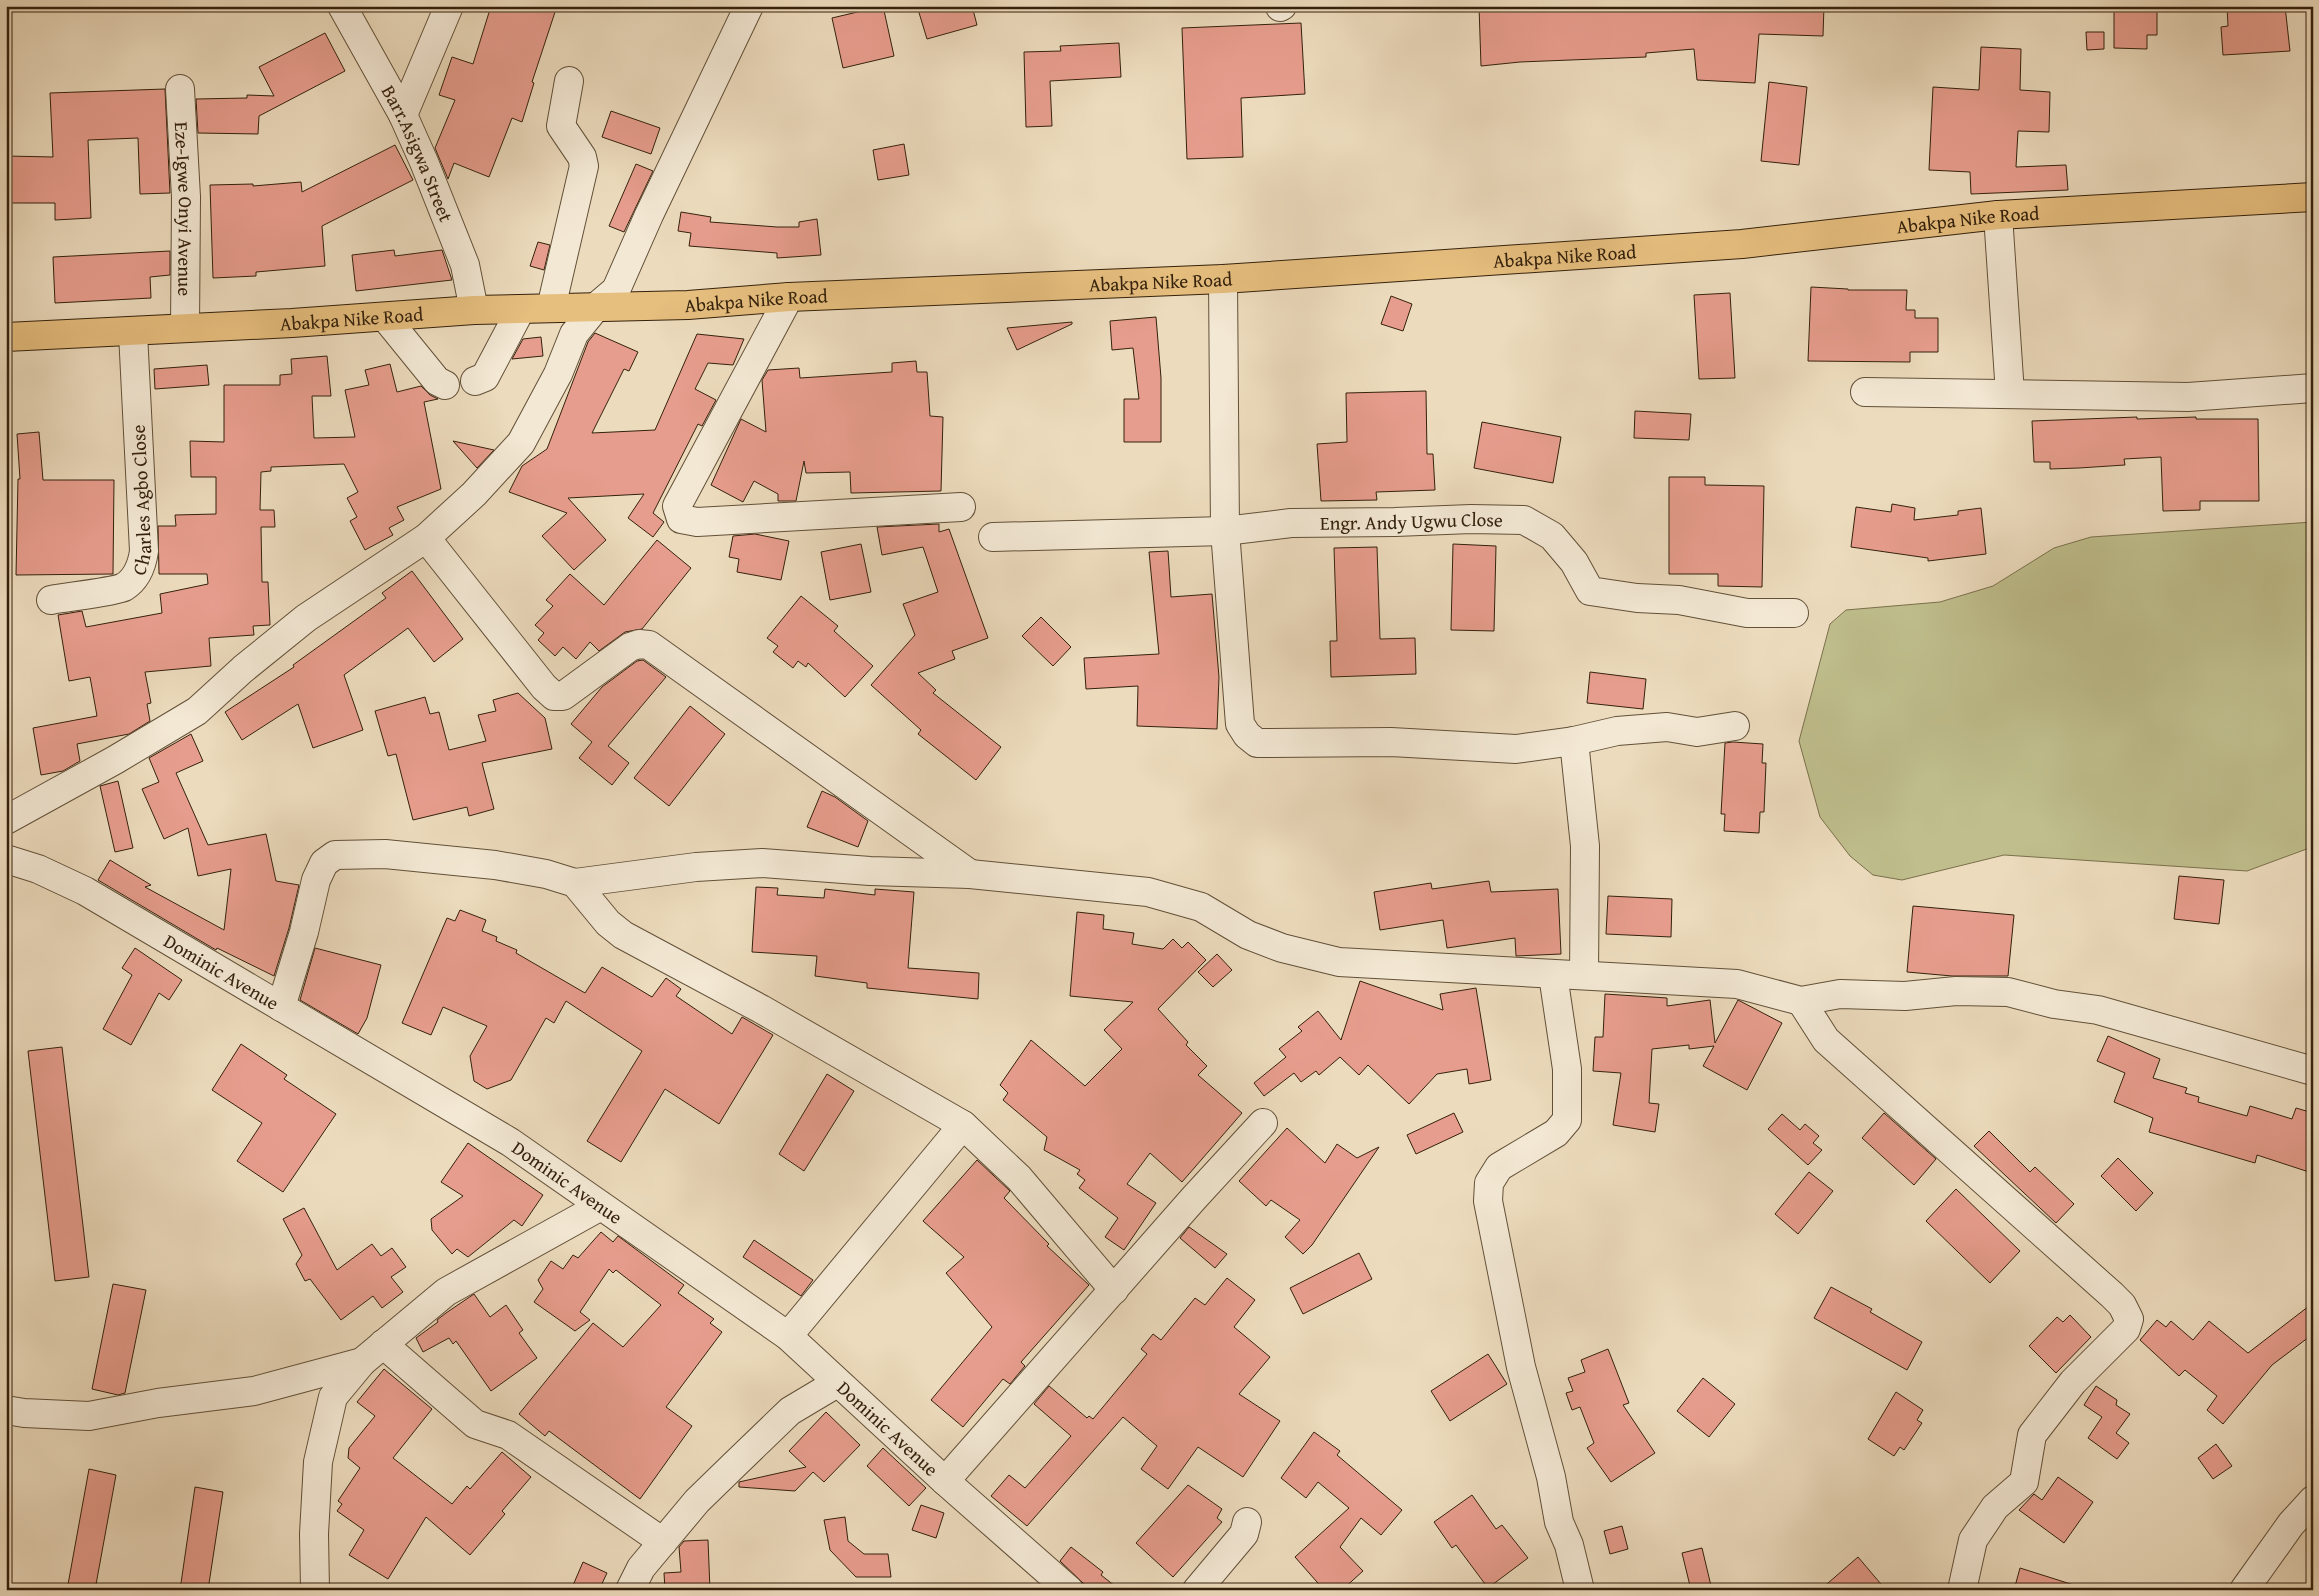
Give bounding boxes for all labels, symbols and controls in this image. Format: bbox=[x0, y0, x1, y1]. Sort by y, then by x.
street label: Barr.Asigwa Street bbox=[375, 80, 460, 226]
street label: Eze-Igwe Onyi Avenue bbox=[168, 121, 200, 296]
street label: Abakpa Nike Road bbox=[1895, 199, 2041, 240]
street label: Abakpa Nike Road bbox=[1492, 237, 1638, 275]
street label: Abakpa Nike Road bbox=[1088, 264, 1234, 299]
street label: Abakpa Nike Road bbox=[683, 281, 829, 319]
street label: Abakpa Nike Road bbox=[279, 300, 425, 338]
street label: Charles Agbo Close bbox=[124, 424, 158, 580]
street label: Engr. Andy Ugwu Close bbox=[1320, 505, 1503, 537]
street label: Dominic Avenue bbox=[159, 927, 284, 1017]
street label: Dominic Avenue bbox=[506, 1134, 628, 1231]
street label: Dominic Avenue bbox=[831, 1374, 945, 1482]

